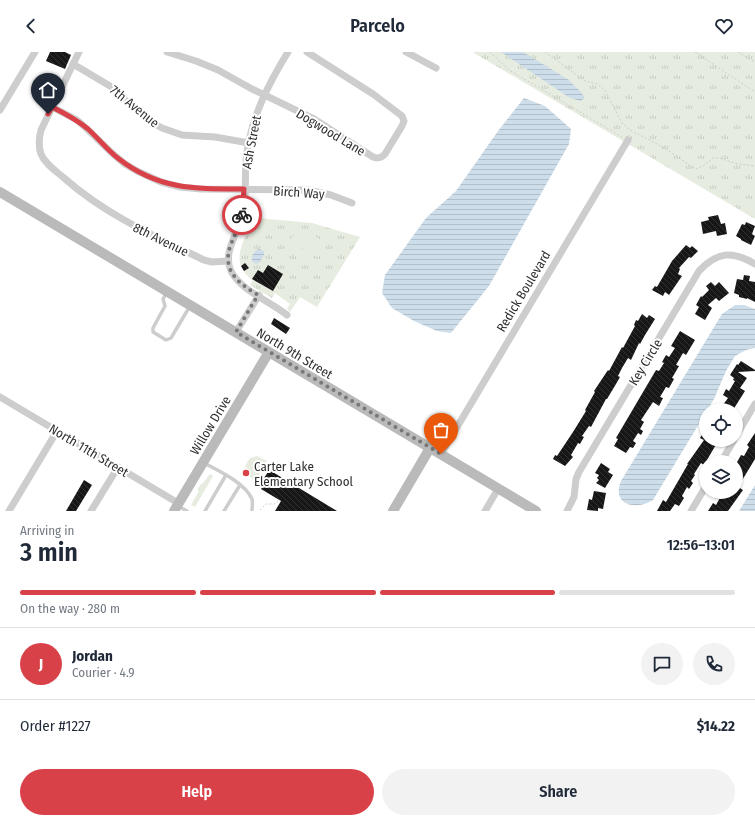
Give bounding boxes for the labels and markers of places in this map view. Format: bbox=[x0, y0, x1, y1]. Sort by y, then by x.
pin bbox=[31, 73, 65, 114]
pin bbox=[424, 413, 458, 454]
place label: Carter Lake Elementary School bbox=[254, 459, 354, 489]
marker: Carter Lake Elementary School bbox=[241, 468, 251, 478]

